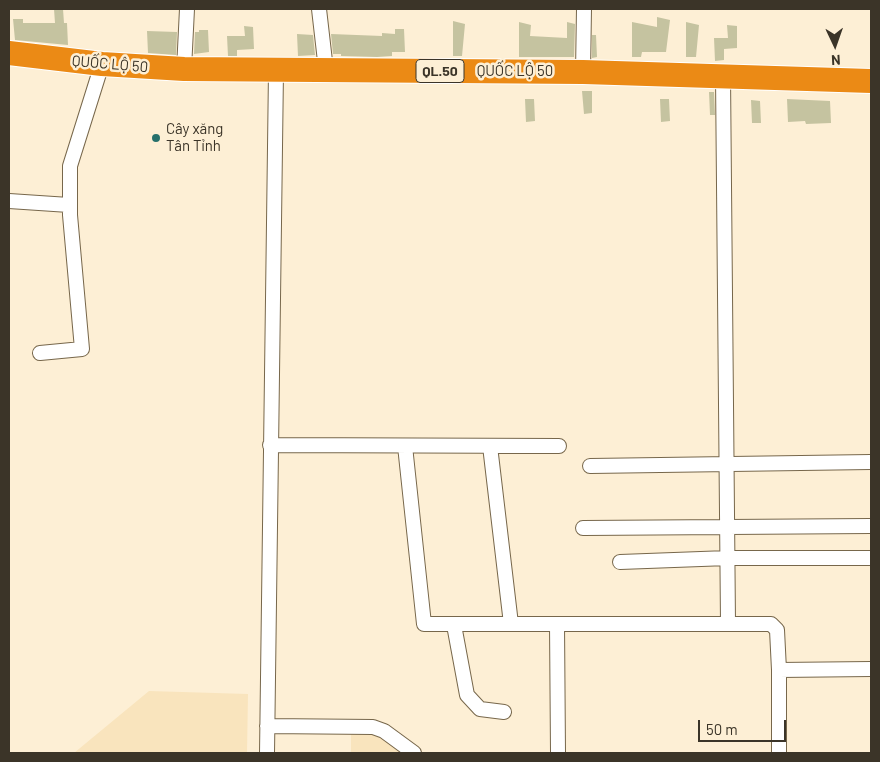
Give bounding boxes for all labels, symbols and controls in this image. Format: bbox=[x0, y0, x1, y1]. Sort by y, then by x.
north arrow bbox=[810, 20, 860, 70]
street label: QUỐC LỘ 50 bbox=[71, 52, 149, 76]
text: N bbox=[831, 52, 841, 69]
road number: QL.50 bbox=[416, 59, 464, 82]
street label: QUỐC LỘ 50 bbox=[477, 62, 553, 80]
place label: Cây xăng Tân Tỉnh bbox=[166, 120, 223, 155]
marker: Cây xăng Tân Tỉnh bbox=[150, 132, 162, 144]
scale bar bbox=[700, 710, 788, 742]
text: 50 m bbox=[706, 720, 738, 738]

